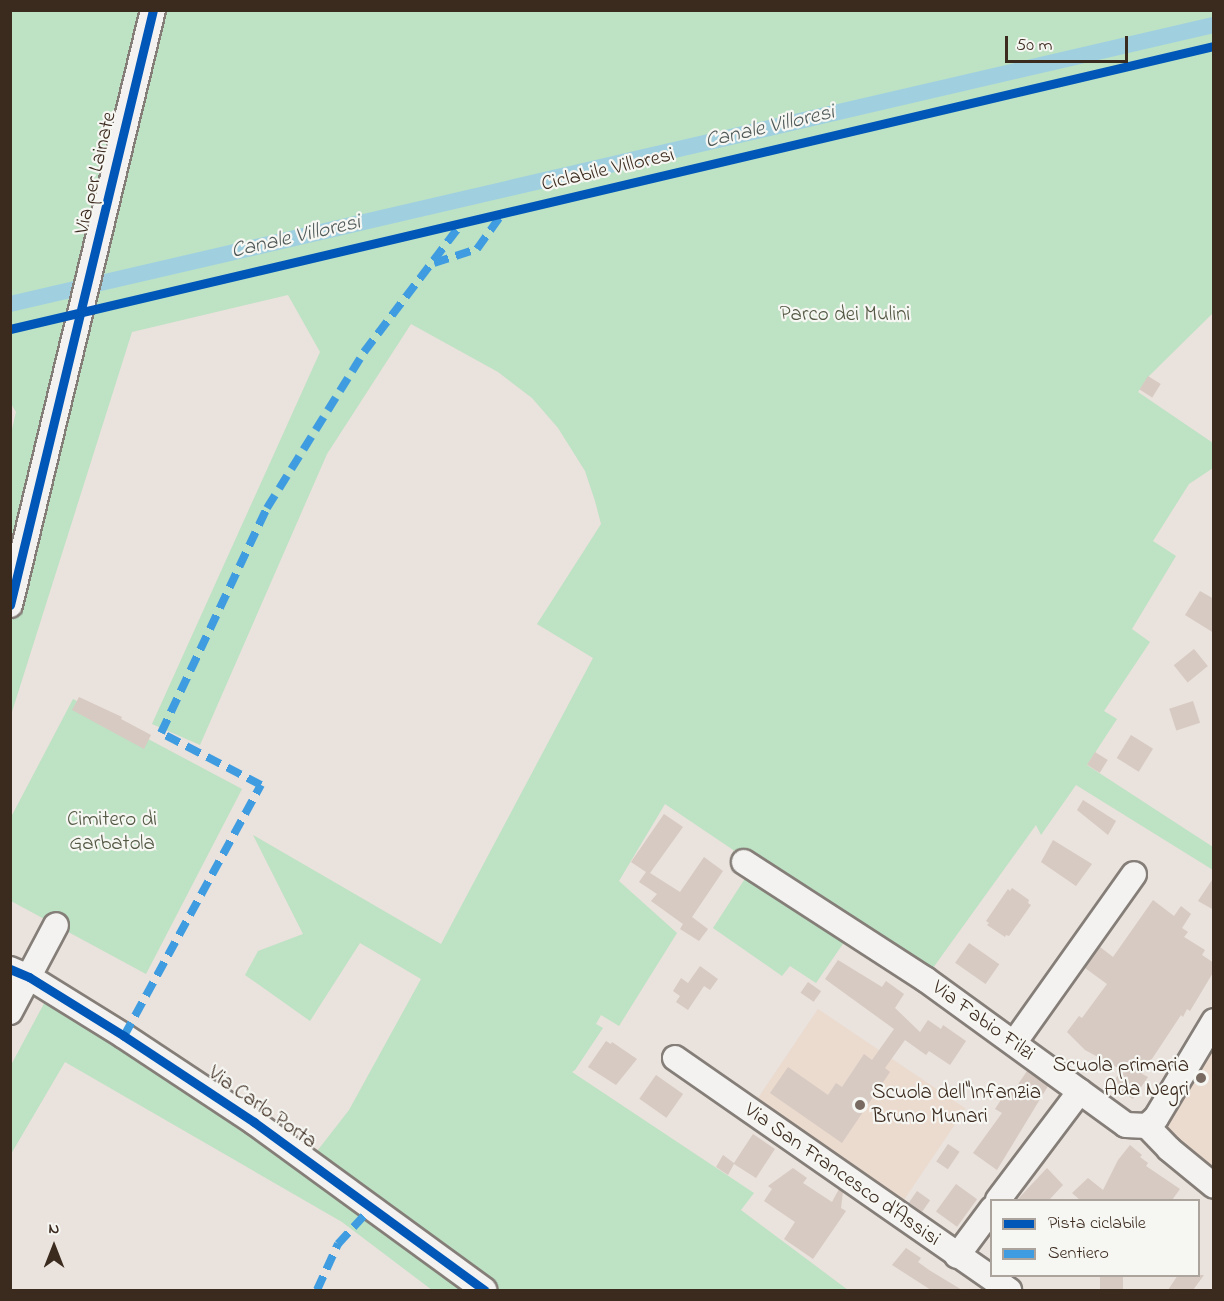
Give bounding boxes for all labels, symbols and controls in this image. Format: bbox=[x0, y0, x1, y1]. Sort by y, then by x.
scale bar bbox=[1008, 24, 1131, 62]
text: 50 m bbox=[1016, 33, 1053, 59]
water label: Canale Villoresi bbox=[703, 100, 837, 156]
street label: Via per Lainate bbox=[70, 109, 122, 237]
street label: Ciclabile Villoresi bbox=[539, 142, 677, 198]
water label: Canale Villoresi bbox=[229, 210, 363, 266]
park label: Parco dei Mulini bbox=[780, 302, 910, 328]
park label: Cimitero di Garbatola bbox=[67, 807, 157, 857]
street label: Via Fabio Filzi bbox=[927, 975, 1039, 1067]
place label: Scuola primaria Ada Negri bbox=[1053, 1053, 1189, 1103]
street label: Via Carlo Porta bbox=[203, 1061, 321, 1155]
marker: Scuola primaria Ada Negri bbox=[1194, 1071, 1208, 1085]
place label: Scuola dell"Infanzia Bruno Munari bbox=[872, 1080, 1041, 1130]
street label: Via San Francesco d'Assisi bbox=[739, 1098, 945, 1252]
marker: Scuola dell"Infanzia Bruno Munari bbox=[853, 1098, 867, 1112]
legend bbox=[990, 1199, 1200, 1277]
text: Pista ciclabile bbox=[1048, 1211, 1146, 1237]
north arrow bbox=[24, 1217, 84, 1277]
text: N bbox=[49, 1217, 59, 1241]
text: Sentiero bbox=[1048, 1241, 1109, 1267]

